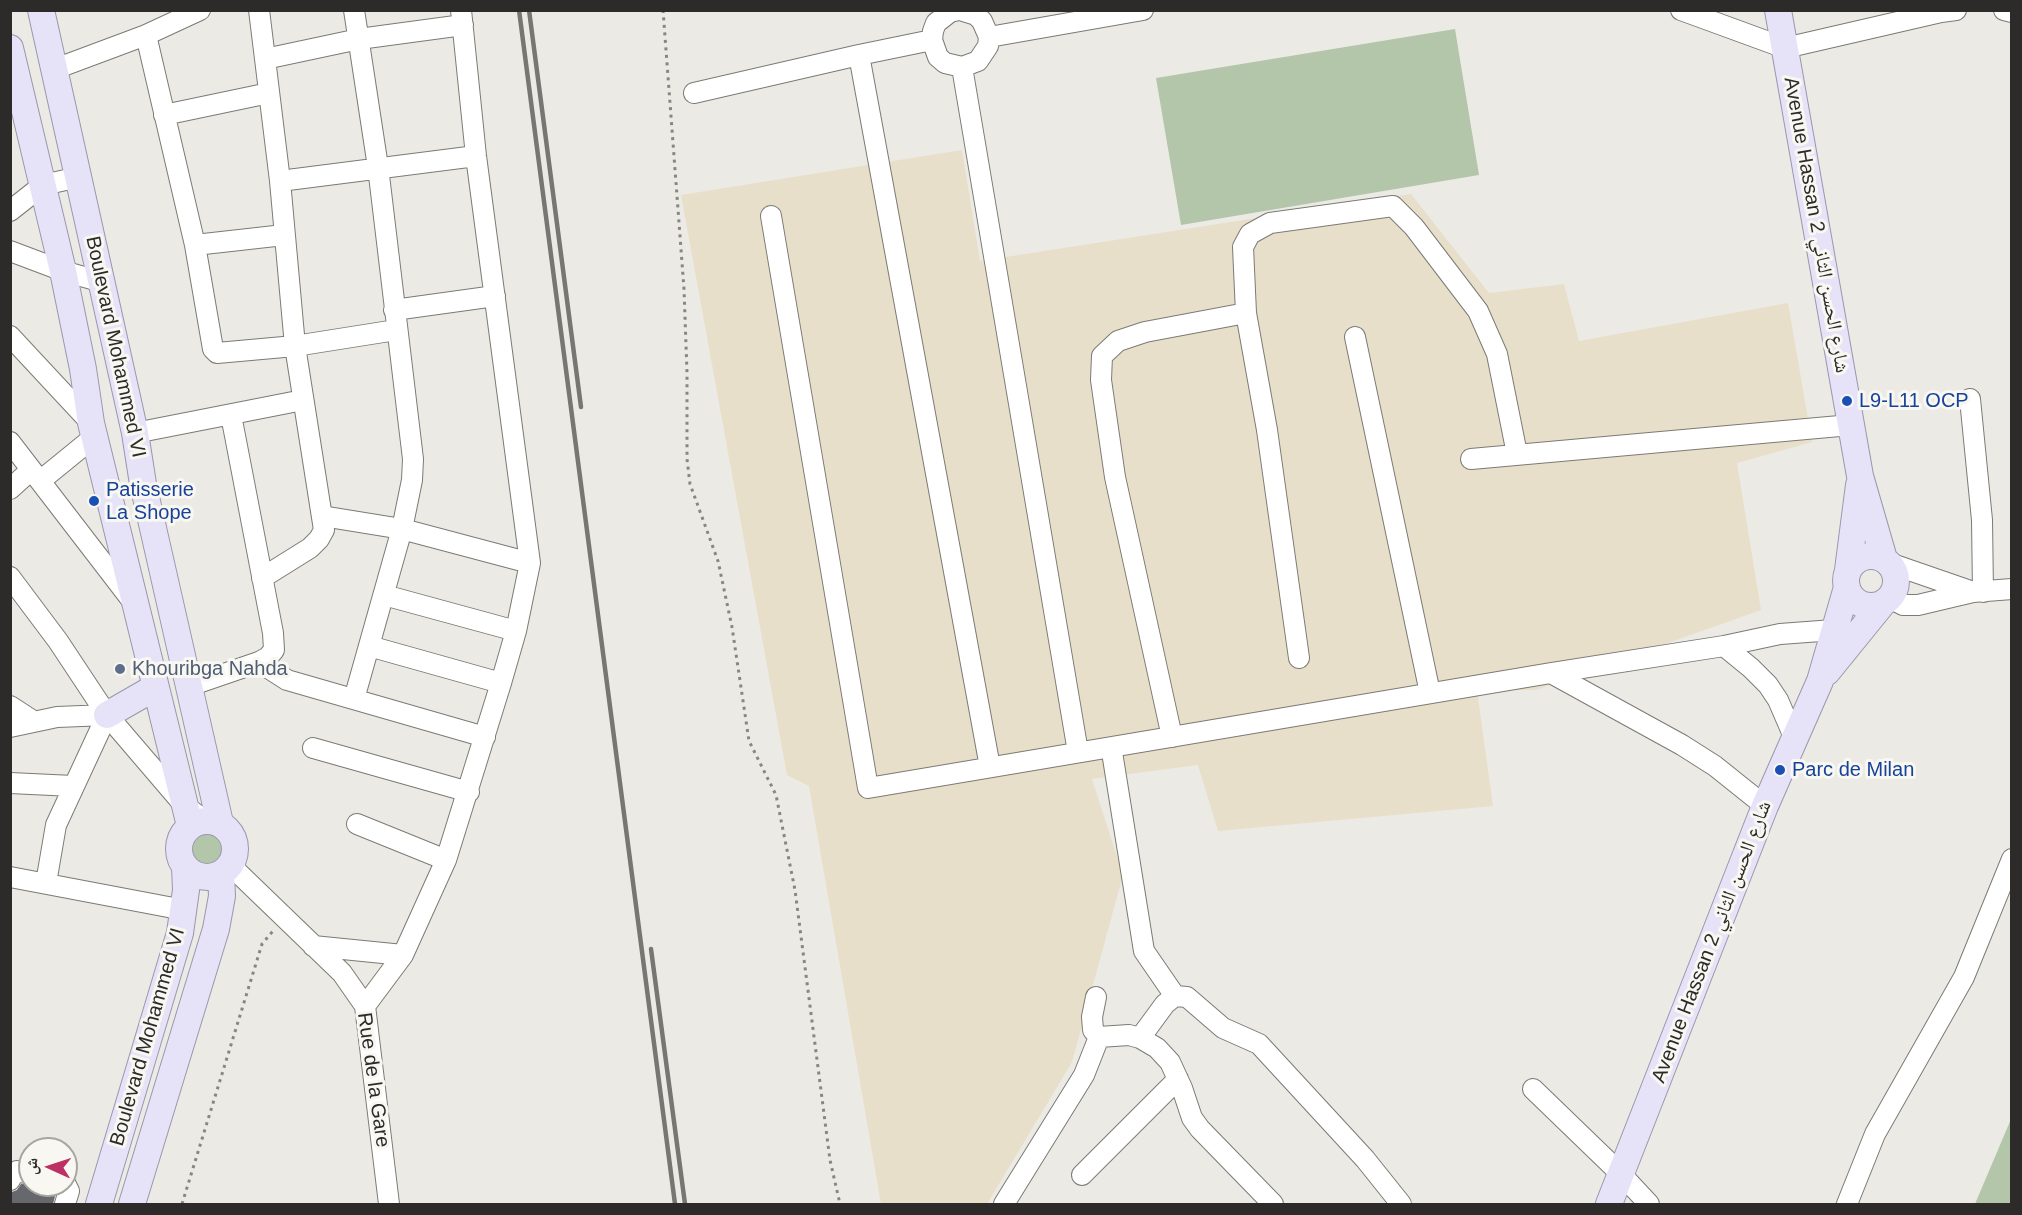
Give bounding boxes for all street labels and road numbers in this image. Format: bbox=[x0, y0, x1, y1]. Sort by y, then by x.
street label: Avenue Hassan 2 شارع الحسن الثاني bbox=[1778, 75, 1854, 375]
street label: Boulevard Mohammed VI bbox=[80, 234, 150, 460]
street label: Avenue Hassan 2 شارع الحسن الثاني bbox=[1647, 798, 1777, 1086]
street label: Boulevard Mohammed VI bbox=[105, 925, 191, 1149]
street label: Rue de la Gare bbox=[352, 1011, 394, 1149]

